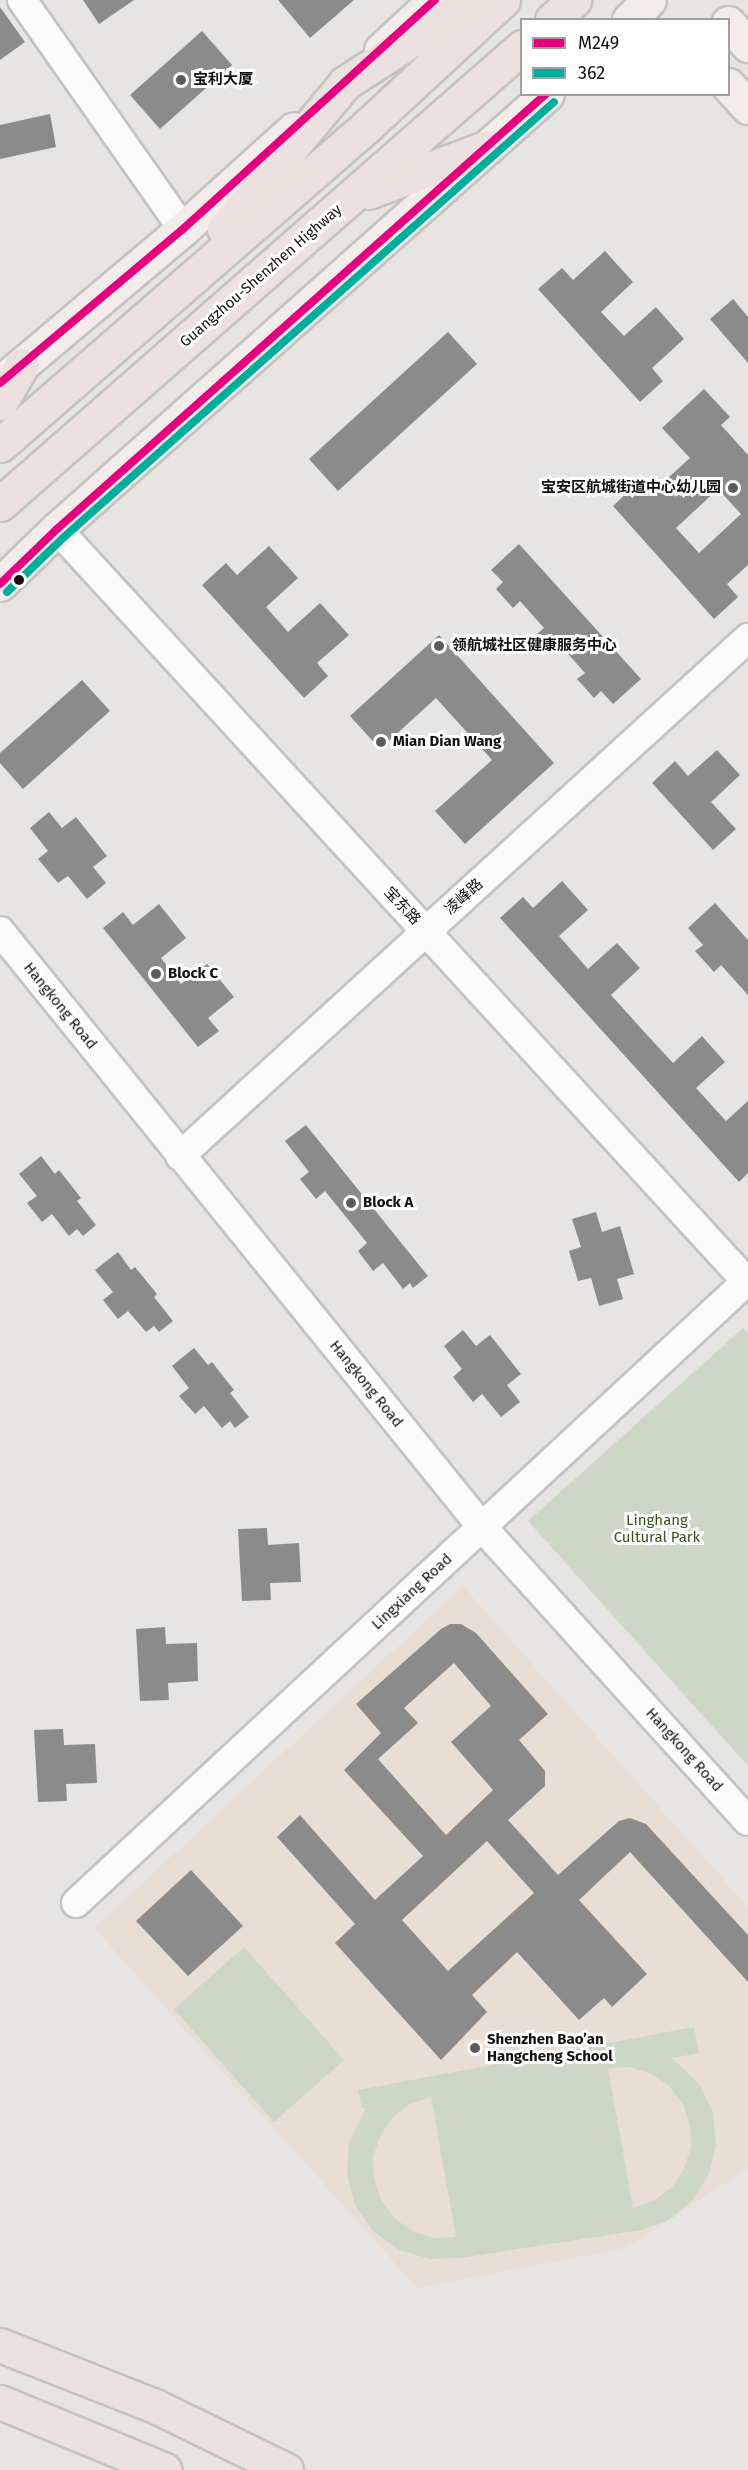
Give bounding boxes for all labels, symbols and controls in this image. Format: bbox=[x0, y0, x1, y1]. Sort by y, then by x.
legend bbox=[520, 18, 730, 96]
text: M249 bbox=[578, 32, 619, 54]
text: 362 bbox=[578, 62, 605, 84]
place label: 宝利大厦 bbox=[193, 71, 253, 89]
marker: 宝利大厦 bbox=[174, 73, 188, 87]
street label: Guangzhou-Shenzhen Highway bbox=[176, 201, 346, 351]
place label: 宝安区航城街道中心幼儿园 bbox=[541, 479, 721, 497]
marker: 宝安区航城街道中心幼儿园 bbox=[726, 481, 740, 495]
unlabelled marker bbox=[13, 574, 25, 586]
marker: 领航城社区健康服务中心 bbox=[430, 637, 448, 655]
place label: 领航城社区健康服务中心 bbox=[452, 637, 617, 655]
place label: Mian Dian Wang bbox=[393, 733, 501, 751]
marker: Mian Dian Wang bbox=[374, 735, 388, 749]
street label: 凌峰路 bbox=[441, 875, 487, 919]
street label: 宝东路 bbox=[380, 883, 424, 929]
street label: Hangkong Road bbox=[20, 959, 100, 1053]
place label: Block C bbox=[168, 965, 218, 983]
marker: Block C bbox=[149, 967, 163, 981]
place label: Block A bbox=[363, 1194, 413, 1212]
marker: Block A bbox=[344, 1196, 358, 1210]
street label: Hangkong Road bbox=[326, 1337, 406, 1431]
park label: Linghang Cultural Park bbox=[614, 1511, 700, 1546]
street label: Lingxiang Road bbox=[368, 1550, 456, 1634]
street label: Hangkong Road bbox=[642, 1704, 726, 1796]
place label: Shenzhen Bao’an Hangcheng School bbox=[487, 2030, 613, 2065]
marker: Shenzhen Bao’an Hangcheng School bbox=[468, 2041, 482, 2055]

